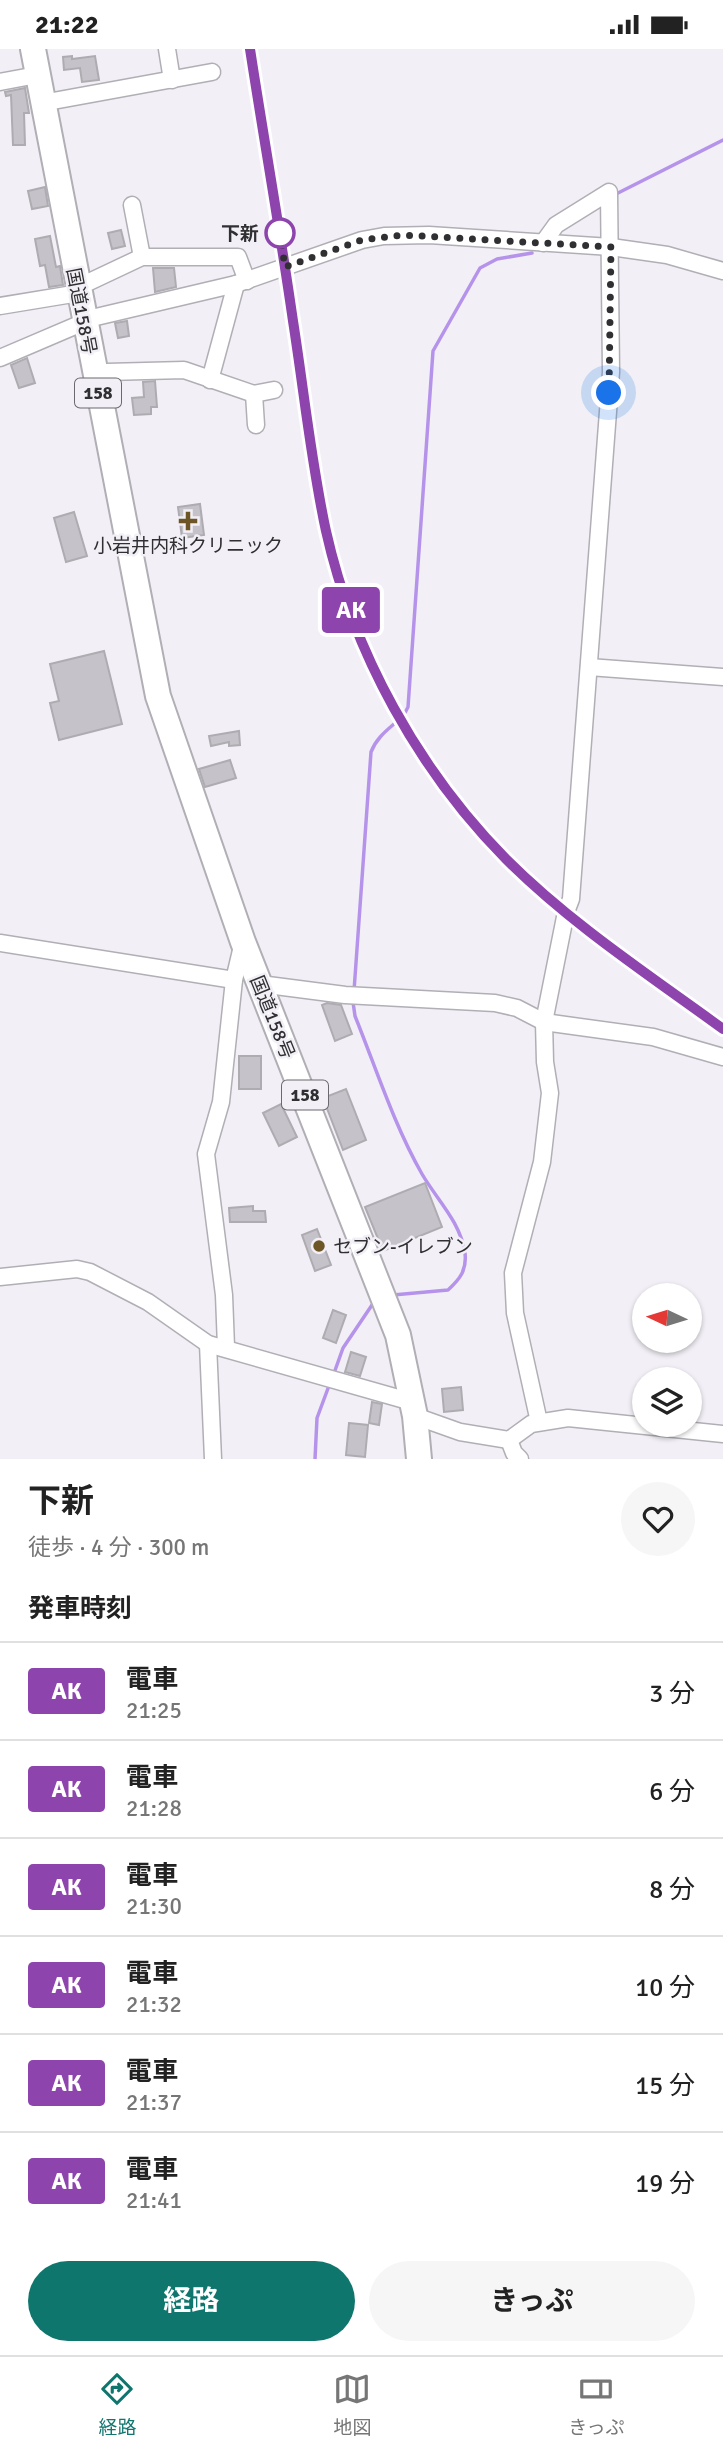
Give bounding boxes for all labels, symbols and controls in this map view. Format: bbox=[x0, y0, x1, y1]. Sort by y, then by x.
text: 21:22 bbox=[35, 9, 99, 41]
marker: 下新 bbox=[265, 218, 295, 248]
place label: 下新 bbox=[221, 222, 259, 246]
street label: 国道158号 bbox=[61, 266, 101, 357]
your location bbox=[591, 375, 626, 410]
road number: 158 bbox=[75, 379, 121, 407]
marker: 小岩井内科クリニック bbox=[178, 511, 198, 531]
place label: 小岩井内科クリニック bbox=[93, 534, 283, 558]
line badge: AK bbox=[320, 587, 382, 633]
text: AK bbox=[336, 595, 366, 625]
street label: 国道158号 bbox=[245, 972, 300, 1063]
road number: 158 bbox=[282, 1080, 328, 1109]
place label: セブン-イレブン bbox=[333, 1235, 473, 1259]
marker: セブン-イレブン bbox=[311, 1238, 327, 1254]
north arrow bbox=[632, 1283, 702, 1353]
map controls bbox=[632, 1283, 702, 1437]
button: layers bbox=[632, 1367, 702, 1437]
text: 下新 bbox=[28, 1481, 94, 1522]
button: heart bbox=[621, 1482, 695, 1556]
text: 徒歩 · 4 分 · 300 m bbox=[28, 1533, 209, 1562]
text: 発車時刻 bbox=[28, 1593, 132, 1625]
text: 電車 bbox=[126, 1664, 178, 1696]
text: AK bbox=[51, 1676, 82, 1706]
text: 3 分 bbox=[649, 1678, 695, 1710]
text: 21:25 bbox=[126, 1696, 182, 1725]
text: 電車 bbox=[126, 1762, 178, 1794]
text: AK bbox=[51, 1774, 82, 1804]
text: 6 分 bbox=[649, 1776, 695, 1808]
text: 21:28 bbox=[126, 1794, 182, 1823]
text: 電車 bbox=[126, 1860, 178, 1892]
text: AK bbox=[51, 1872, 82, 1902]
text: 8 分 bbox=[649, 1874, 695, 1906]
text: 21:30 bbox=[126, 1892, 182, 1921]
text: 電車 bbox=[126, 1958, 178, 1990]
text: AK bbox=[51, 1970, 82, 2000]
text: 10 分 bbox=[635, 1972, 695, 2004]
text: 21:32 bbox=[126, 1990, 182, 2019]
text: 電車 bbox=[126, 2056, 178, 2088]
text: AK bbox=[51, 2068, 82, 2098]
text: 15 分 bbox=[635, 2070, 695, 2102]
text: 21:37 bbox=[126, 2088, 182, 2117]
text: 電車 bbox=[126, 2154, 178, 2186]
text: AK bbox=[51, 2166, 82, 2196]
text: 19 分 bbox=[635, 2168, 695, 2200]
text: 21:41 bbox=[126, 2186, 182, 2215]
button: 経路 bbox=[28, 2261, 355, 2341]
button: きっぷ bbox=[369, 2261, 695, 2341]
tab: 経路 bbox=[98, 2370, 136, 2440]
tab: 地図 bbox=[333, 2370, 371, 2440]
tab: きっぷ bbox=[568, 2370, 625, 2440]

